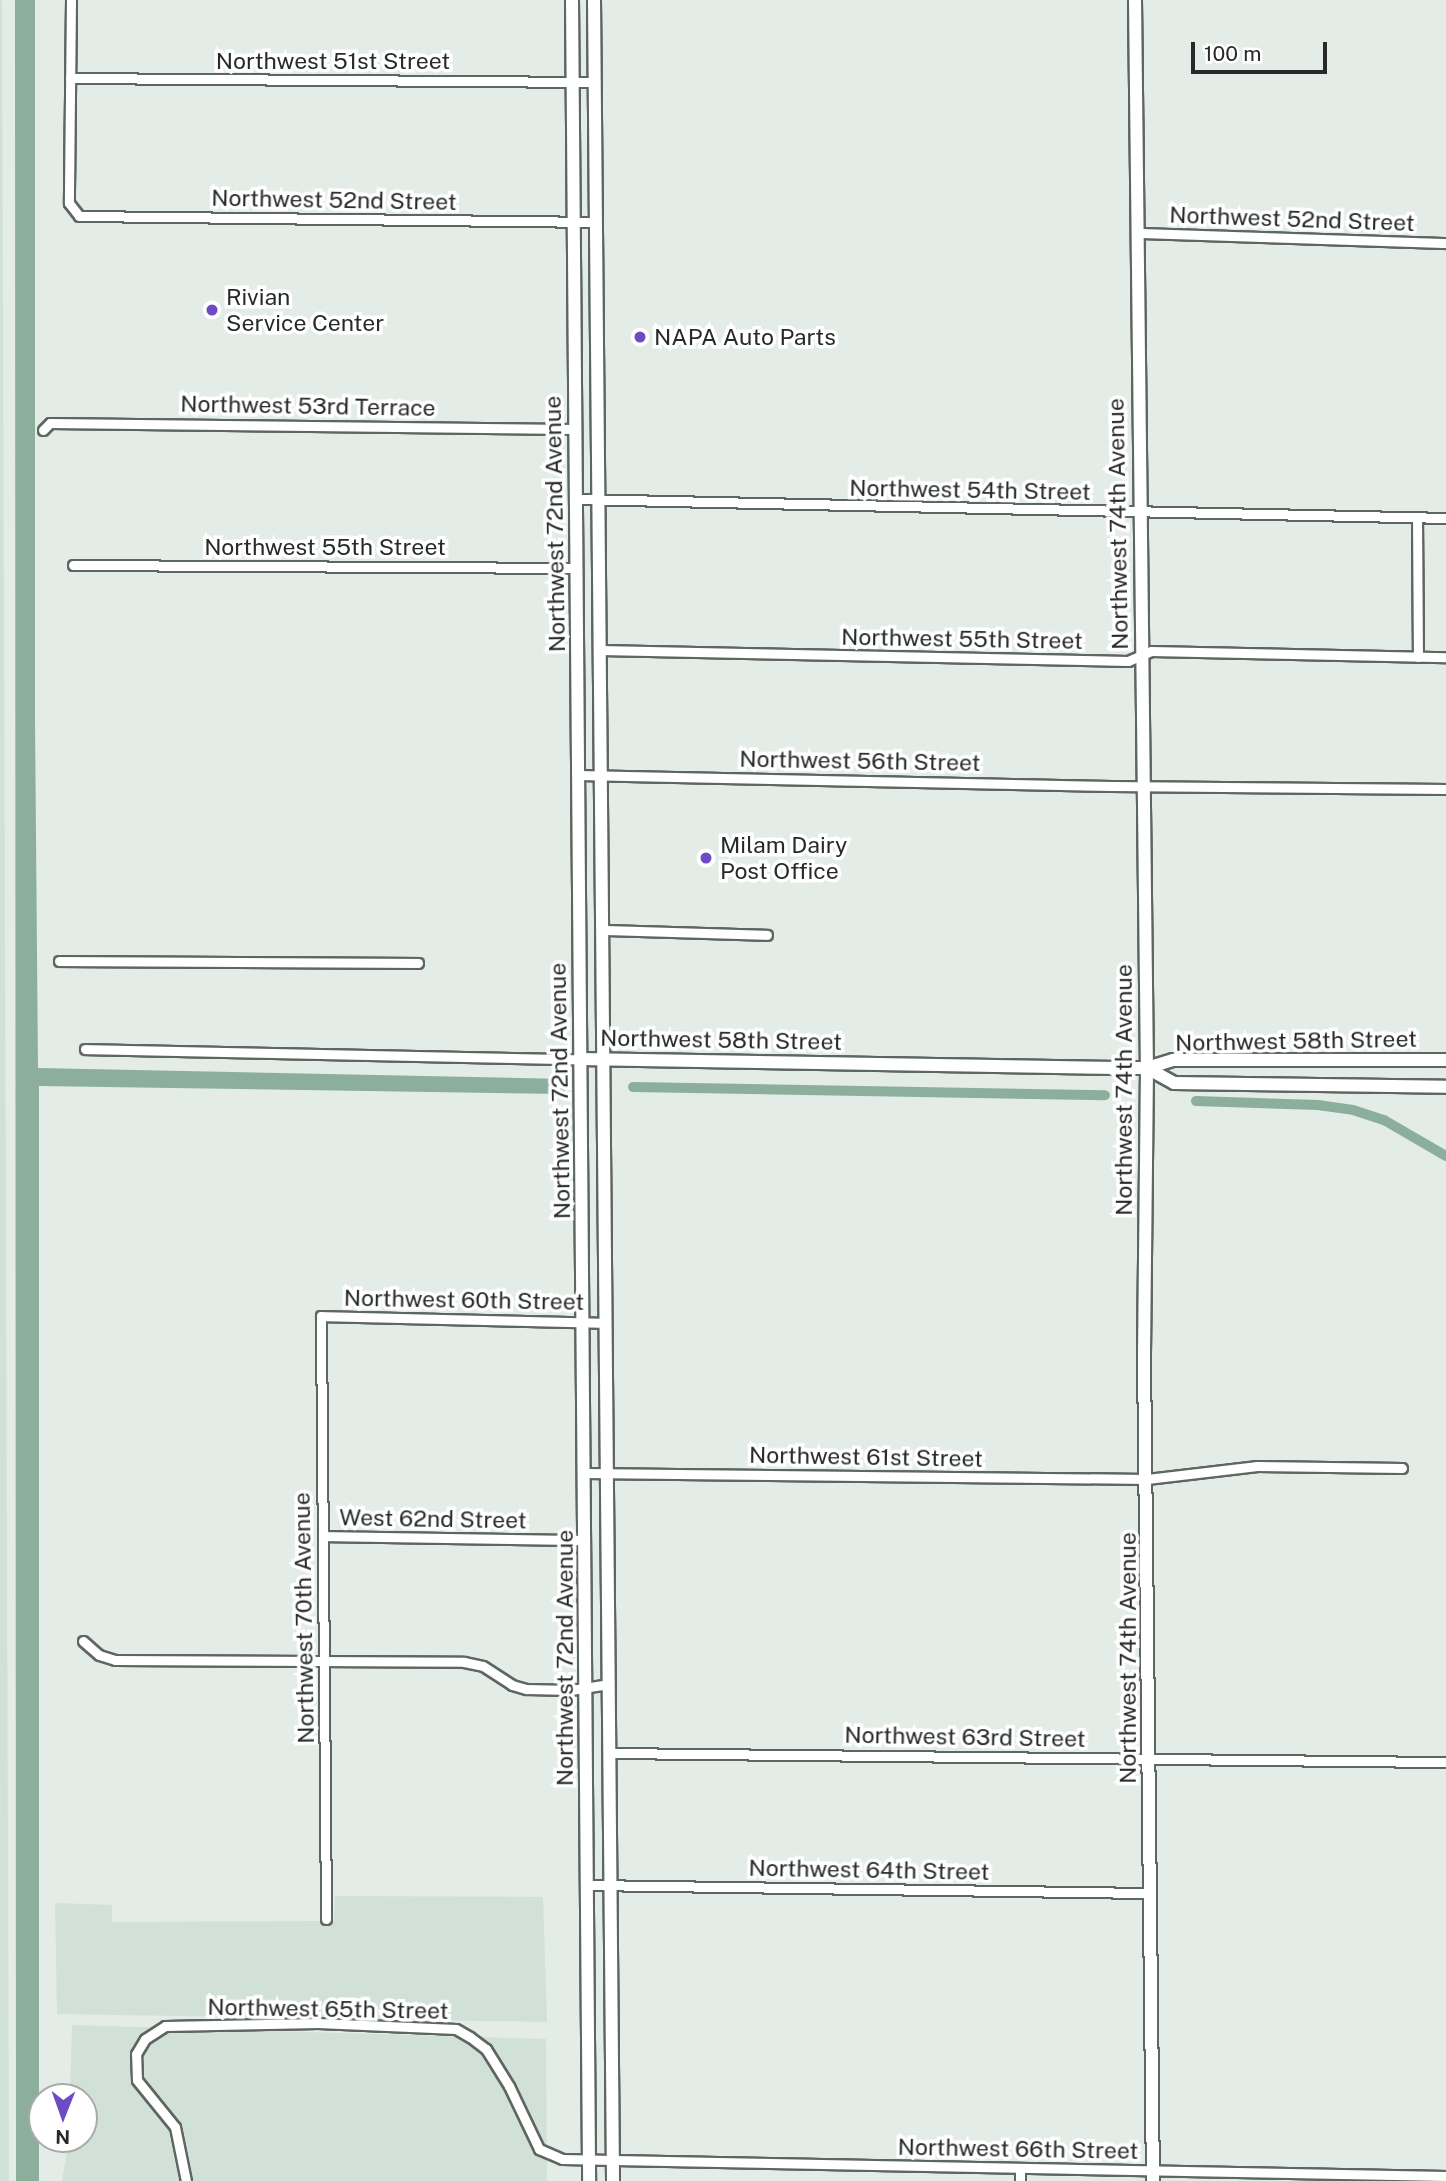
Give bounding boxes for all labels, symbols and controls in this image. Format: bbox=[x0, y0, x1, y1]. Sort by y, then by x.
scale bar bbox=[1194, 28, 1330, 72]
text: 100 m bbox=[1204, 41, 1261, 66]
street label: Northwest 51st Street bbox=[216, 47, 450, 75]
street label: Northwest 52nd Street bbox=[211, 184, 457, 216]
street label: Northwest 52nd Street bbox=[1169, 201, 1415, 237]
place label: Rivian Service Center bbox=[226, 283, 384, 337]
marker: Rivian Service Center bbox=[204, 302, 220, 318]
place label: NAPA Auto Parts bbox=[654, 323, 836, 351]
marker: NAPA Auto Parts bbox=[632, 329, 648, 345]
street label: Northwest 53rd Terrace bbox=[180, 390, 436, 422]
street label: Northwest 72nd Avenue bbox=[539, 396, 571, 652]
street label: Northwest 74th Avenue bbox=[1102, 398, 1134, 650]
street label: Northwest 54th Street bbox=[849, 474, 1091, 506]
street label: Northwest 55th Street bbox=[204, 533, 446, 561]
street label: Northwest 55th Street bbox=[841, 623, 1083, 655]
street label: Northwest 56th Street bbox=[739, 745, 981, 777]
place label: Milam Dairy Post Office bbox=[720, 831, 847, 885]
marker: Milam Dairy Post Office bbox=[698, 850, 714, 866]
street label: Northwest 72nd Avenue bbox=[544, 963, 576, 1219]
street label: Northwest 74th Avenue bbox=[1110, 964, 1138, 1216]
street label: Northwest 58th Street bbox=[600, 1024, 842, 1056]
street label: Northwest 58th Street bbox=[1175, 1025, 1417, 1057]
street label: Northwest 60th Street bbox=[344, 1284, 584, 1316]
street label: Northwest 61st Street bbox=[749, 1441, 983, 1473]
street label: Northwest 70th Avenue bbox=[288, 1492, 320, 1744]
street label: West 62nd Street bbox=[339, 1504, 527, 1534]
street label: Northwest 72nd Avenue bbox=[551, 1530, 579, 1786]
street label: Northwest 74th Avenue bbox=[1114, 1532, 1142, 1784]
street label: Northwest 63rd Street bbox=[844, 1721, 1086, 1753]
street label: Northwest 64th Street bbox=[748, 1854, 990, 1886]
street label: Northwest 65th Street bbox=[207, 1993, 449, 2025]
north arrow bbox=[28, 2083, 98, 2153]
text: N bbox=[55, 2126, 70, 2148]
street label: Northwest 66th Street bbox=[897, 2133, 1139, 2165]

